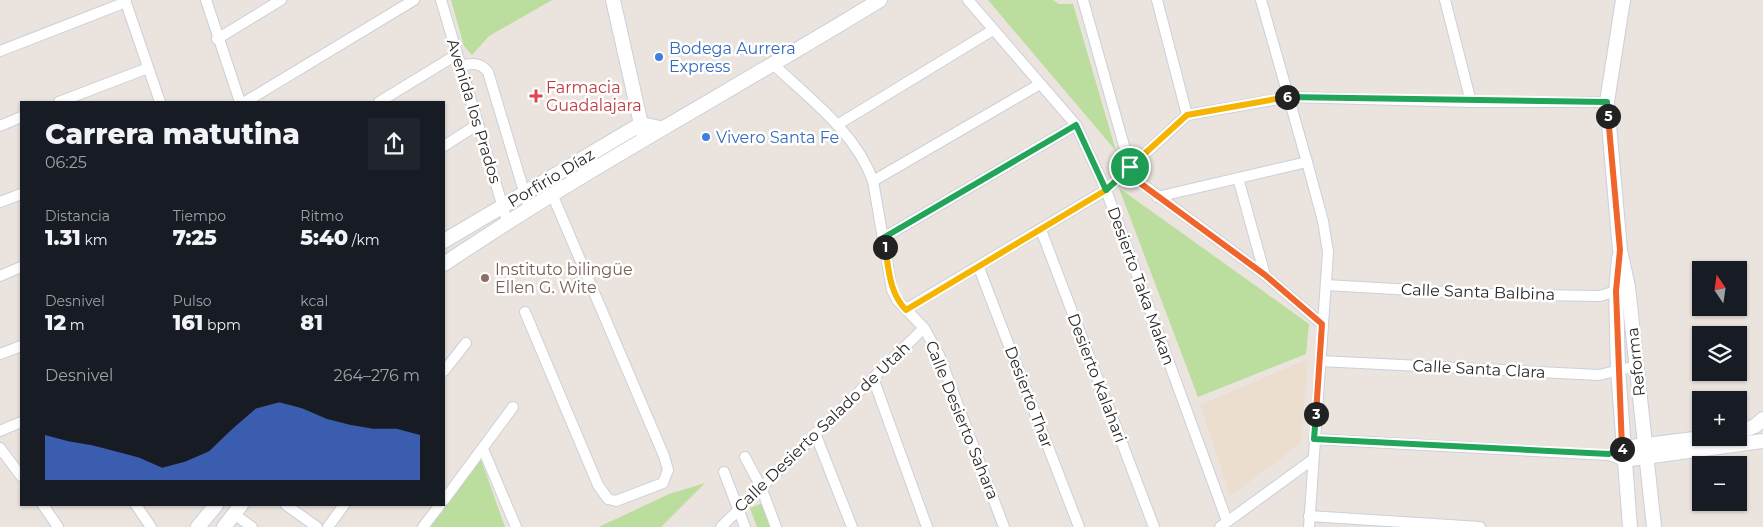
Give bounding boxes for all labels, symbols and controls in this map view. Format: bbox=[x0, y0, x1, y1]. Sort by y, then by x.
street label: Avenida los Prados bbox=[443, 36, 505, 186]
place label: Bodega Aurrera Express bbox=[669, 39, 796, 76]
marker: Bodega Aurrera Express bbox=[653, 51, 665, 63]
place label: Farmacia Guadalajara bbox=[546, 78, 642, 115]
pin: 6 bbox=[1274, 84, 1300, 110]
text: 6 bbox=[1283, 88, 1292, 106]
marker: Farmacia Guadalajara bbox=[530, 90, 542, 102]
pin: 5 bbox=[1596, 104, 1620, 128]
text: 5 bbox=[1604, 107, 1613, 125]
text: Carrera matutina bbox=[45, 117, 300, 151]
button: share bbox=[368, 118, 420, 170]
place label: Vivero Santa Fe bbox=[716, 128, 839, 147]
marker: Vivero Santa Fe bbox=[700, 131, 712, 143]
street label: Porfirio Díaz bbox=[504, 145, 598, 211]
pin bbox=[1109, 146, 1151, 188]
text: 06:25 bbox=[45, 153, 87, 172]
icon: arrive bbox=[1116, 153, 1144, 181]
street label: Desierto Taka Makan bbox=[1103, 204, 1179, 368]
text: Distancia bbox=[45, 207, 110, 225]
text: Tiempo bbox=[173, 207, 226, 225]
text: Ritmo bbox=[300, 207, 343, 225]
text: 1.31 bbox=[45, 225, 81, 250]
text: 7:25 bbox=[173, 225, 217, 250]
text: 5:40 bbox=[300, 225, 348, 250]
text: km bbox=[81, 231, 108, 249]
text: /km bbox=[348, 231, 380, 249]
pin: 1 bbox=[872, 234, 898, 260]
text: 1 bbox=[883, 238, 888, 256]
place label: Instituto bilingüe Ellen G. Wite bbox=[495, 260, 633, 297]
north arrow bbox=[1692, 261, 1748, 316]
map controls bbox=[1692, 261, 1747, 511]
marker: Instituto bilingüe Ellen G. Wite bbox=[479, 272, 491, 284]
street label: Calle Santa Balbina bbox=[1401, 280, 1555, 304]
text: Desnivel bbox=[45, 292, 105, 310]
text: Pulso bbox=[173, 292, 212, 310]
text: kcal bbox=[300, 292, 328, 310]
text: 12 bbox=[45, 310, 66, 335]
text: 161 bbox=[173, 310, 203, 335]
text: 81 bbox=[300, 310, 323, 335]
street label: Desierto Kalahari bbox=[1064, 311, 1130, 445]
text: m bbox=[66, 316, 85, 334]
text: bpm bbox=[203, 316, 241, 334]
button: layers bbox=[1692, 326, 1747, 381]
street label: Reforma bbox=[1623, 327, 1649, 397]
street label: Calle Desierto Salado de Utah bbox=[730, 338, 914, 516]
street label: Calle Desierto Sahara bbox=[921, 338, 1003, 502]
street label: Desierto Thar bbox=[1001, 343, 1057, 451]
street label: Calle Santa Clara bbox=[1412, 356, 1546, 382]
text: Desnivel bbox=[45, 366, 113, 385]
text: 264–276 m bbox=[334, 366, 420, 385]
button: + bbox=[1692, 391, 1747, 446]
pin: 3 bbox=[1304, 402, 1328, 426]
text: 3 bbox=[1312, 405, 1321, 423]
pin: 4 bbox=[1610, 436, 1634, 462]
text: 4 bbox=[1618, 440, 1627, 458]
button: − bbox=[1692, 456, 1747, 511]

